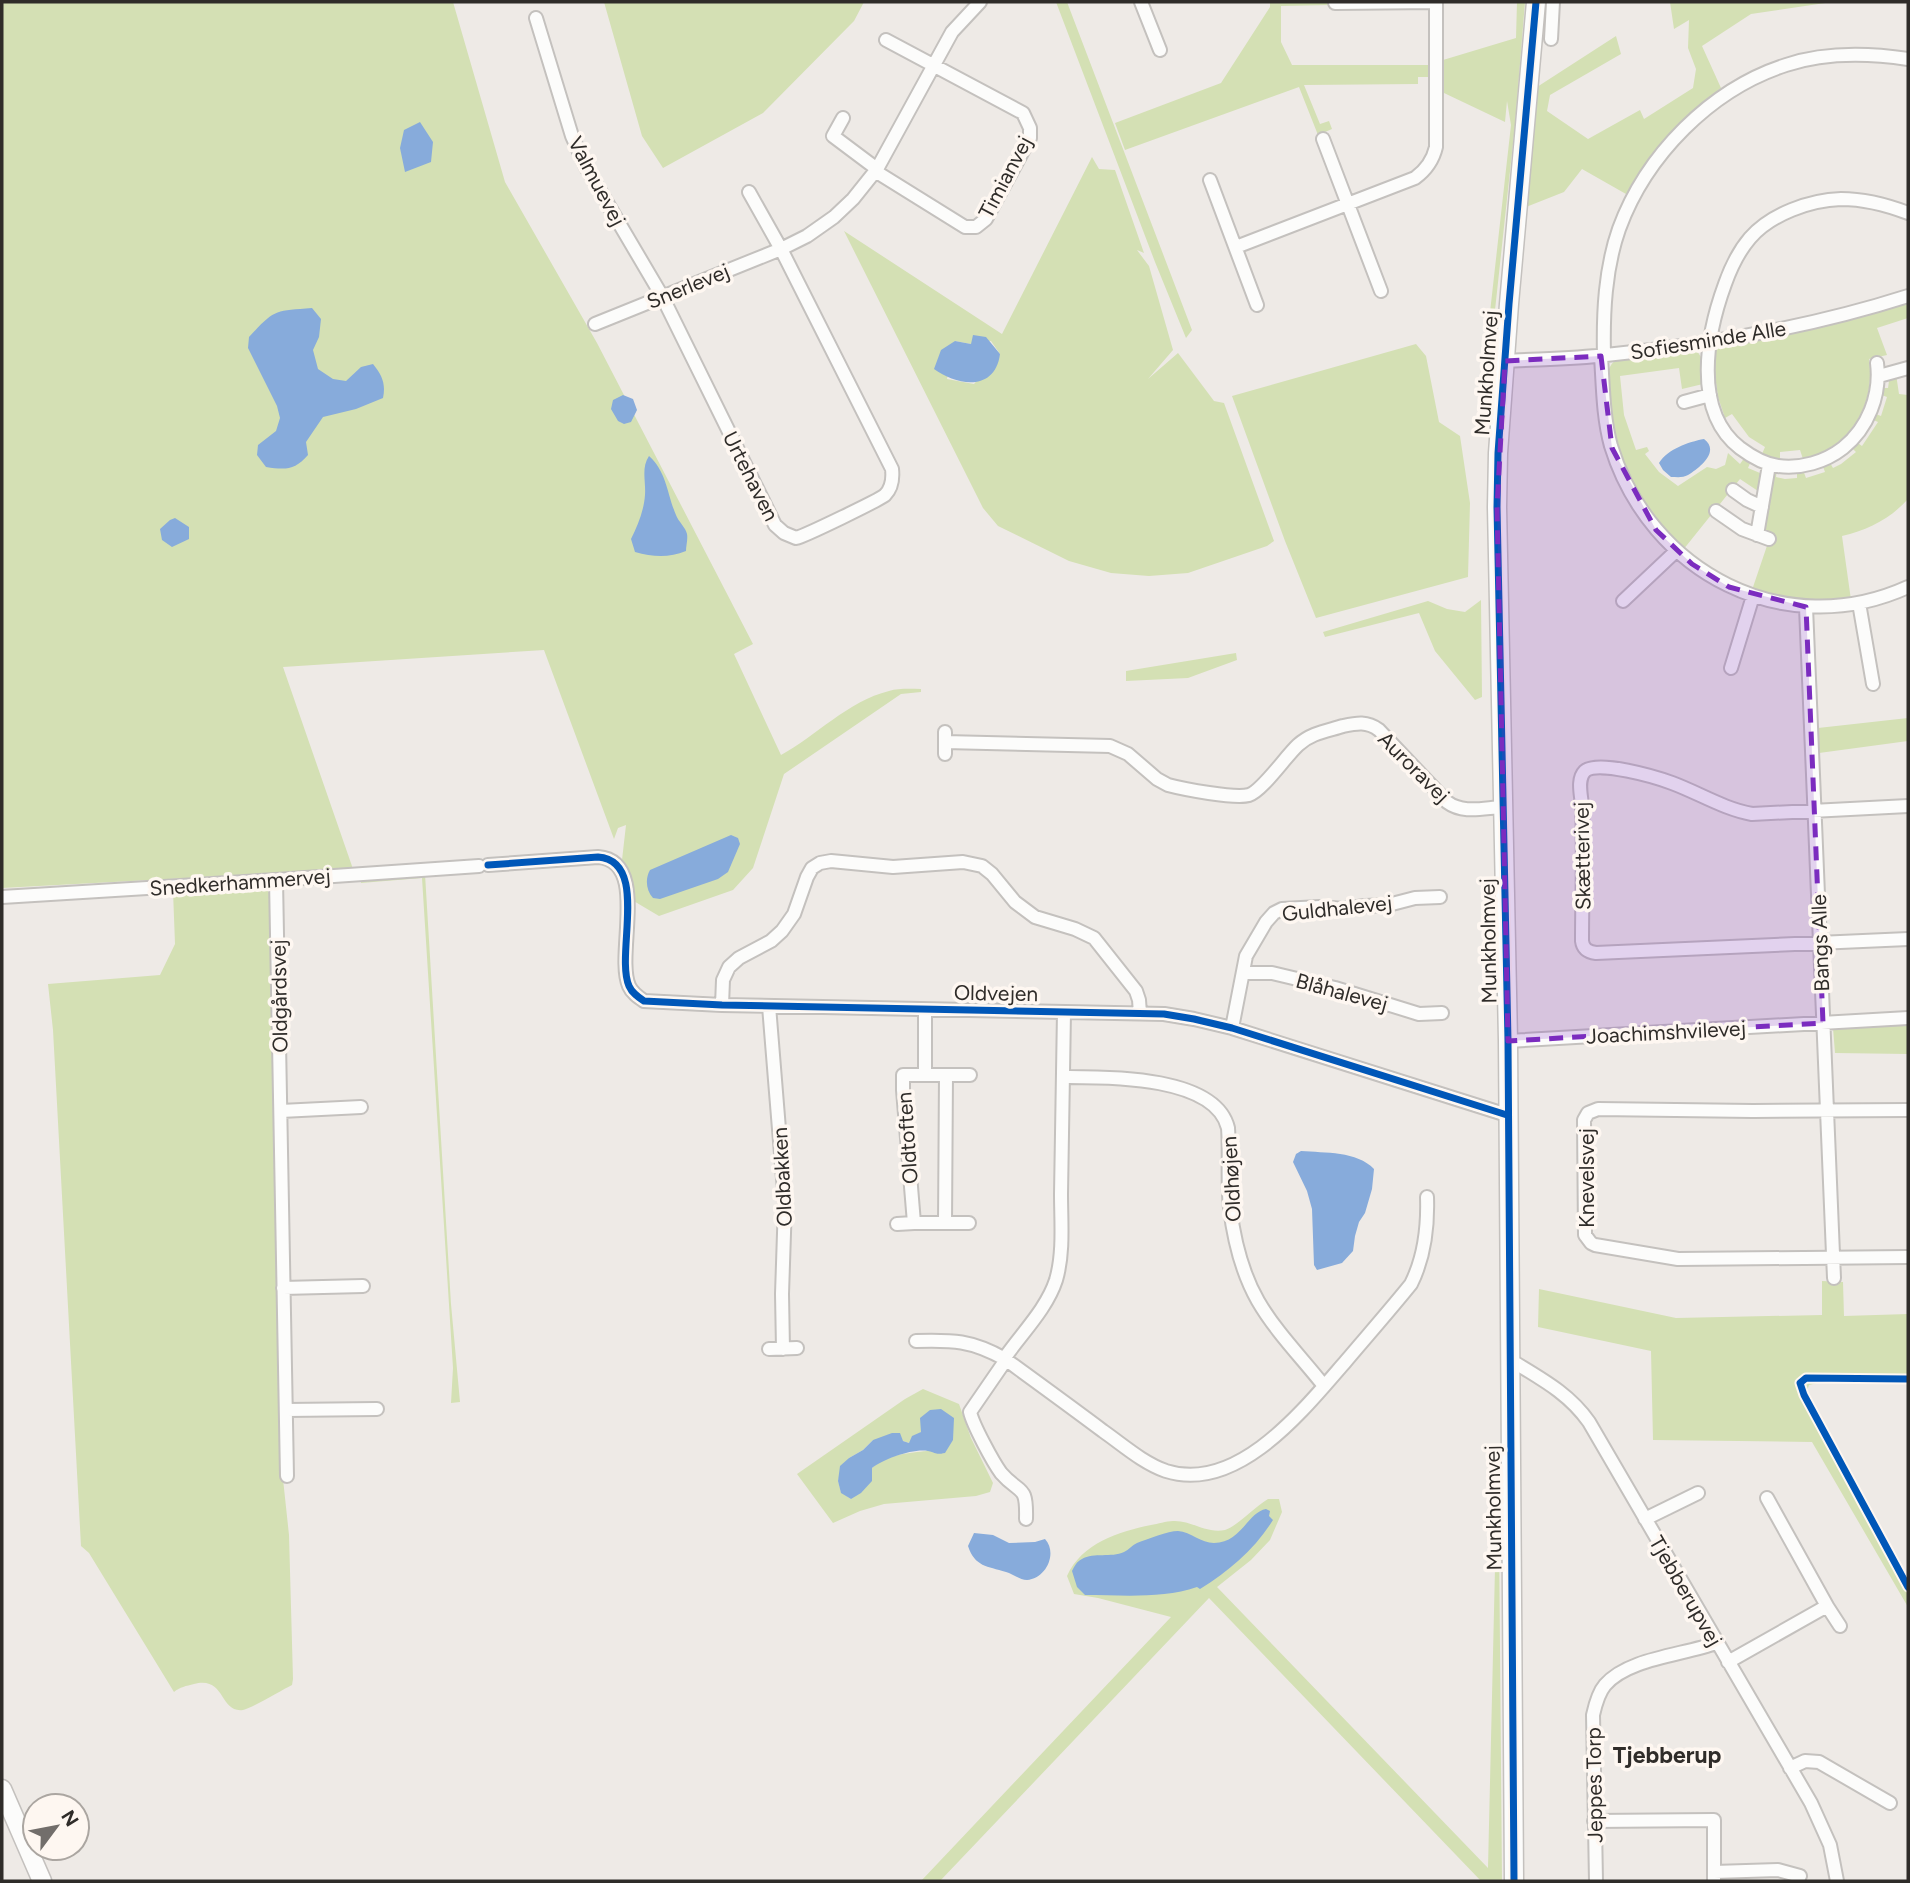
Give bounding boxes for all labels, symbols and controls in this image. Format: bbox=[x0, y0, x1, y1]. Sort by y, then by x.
street label: Valmuevej bbox=[563, 132, 631, 230]
street label: Timianvej bbox=[973, 132, 1037, 222]
street label: Snerlevej bbox=[643, 258, 733, 314]
street label: Munkholmvej bbox=[1469, 310, 1503, 436]
street label: Sofiesminde Alle bbox=[1628, 315, 1788, 365]
street label: Urtehaven bbox=[718, 427, 784, 525]
street label: Auroravej bbox=[1373, 726, 1455, 808]
street label: Skætterivej bbox=[1569, 802, 1595, 910]
street label: Snedkerhammervej bbox=[149, 863, 331, 901]
street label: Munkholmvej bbox=[1474, 878, 1502, 1004]
street label: Guldhalevej bbox=[1281, 890, 1393, 926]
street label: Bangs Alle bbox=[1806, 894, 1834, 992]
street label: Oldgårdsvej bbox=[266, 939, 292, 1053]
street label: Blåhalevej bbox=[1293, 968, 1391, 1016]
street label: Oldvejen bbox=[954, 980, 1038, 1006]
street label: Joachimshvilevej bbox=[1585, 1015, 1747, 1049]
street label: Oldtoften bbox=[891, 1091, 923, 1185]
street label: Oldbakken bbox=[767, 1127, 797, 1227]
street label: Knevelsvej bbox=[1574, 1128, 1599, 1228]
street label: Oldhøjen bbox=[1216, 1135, 1246, 1223]
street label: Munkholmvej bbox=[1479, 1445, 1507, 1571]
street label: Tjebberupvej bbox=[1644, 1531, 1728, 1651]
street label: Jeppes Torp bbox=[1580, 1727, 1608, 1843]
district label: Tjebberup bbox=[1613, 1741, 1721, 1769]
north arrow bbox=[21, 1792, 91, 1862]
text: N bbox=[56, 1806, 84, 1831]

